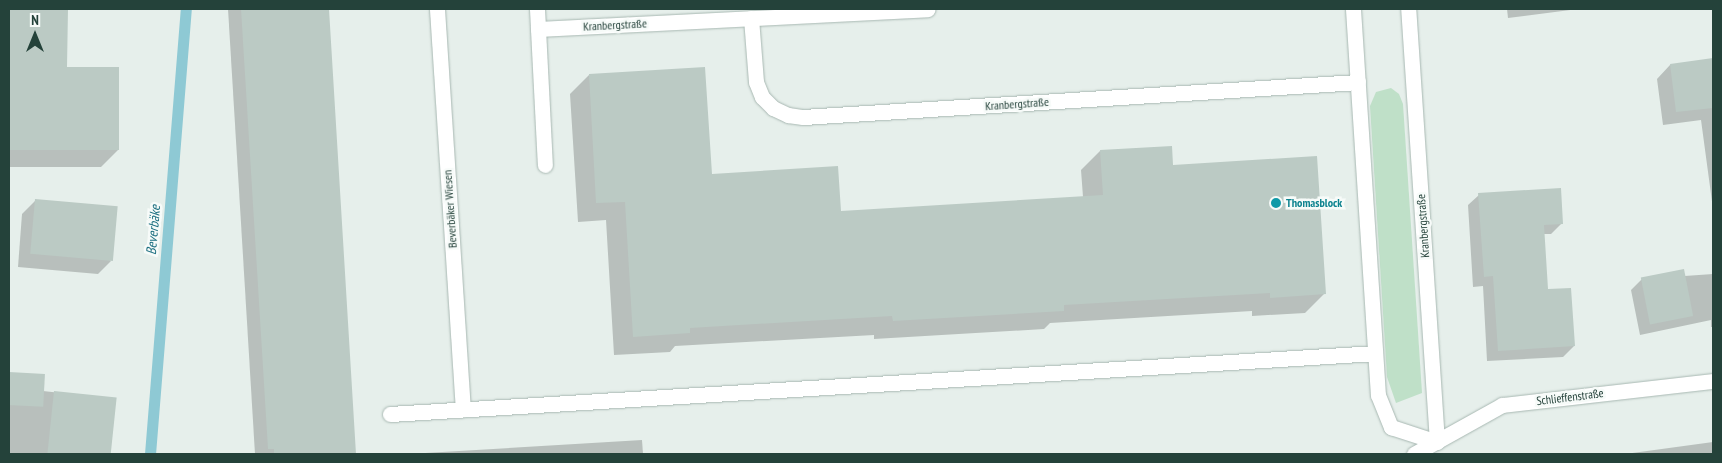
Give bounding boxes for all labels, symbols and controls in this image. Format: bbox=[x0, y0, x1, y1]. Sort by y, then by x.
north arrow bbox=[10, 10, 60, 60]
text: N bbox=[31, 11, 39, 29]
street label: Kranbergstraße bbox=[583, 16, 647, 34]
street label: Kranbergstraße bbox=[985, 95, 1049, 113]
street label: Beverbäker Wiesen bbox=[440, 169, 460, 249]
street label: Kranbergstraße bbox=[1414, 194, 1432, 258]
place label: Thomasblock bbox=[1286, 196, 1342, 210]
marker: Thomasblock bbox=[1270, 197, 1282, 209]
water label: Beverbäke bbox=[142, 204, 164, 256]
street label: Schlieffenstraße bbox=[1536, 386, 1604, 408]

